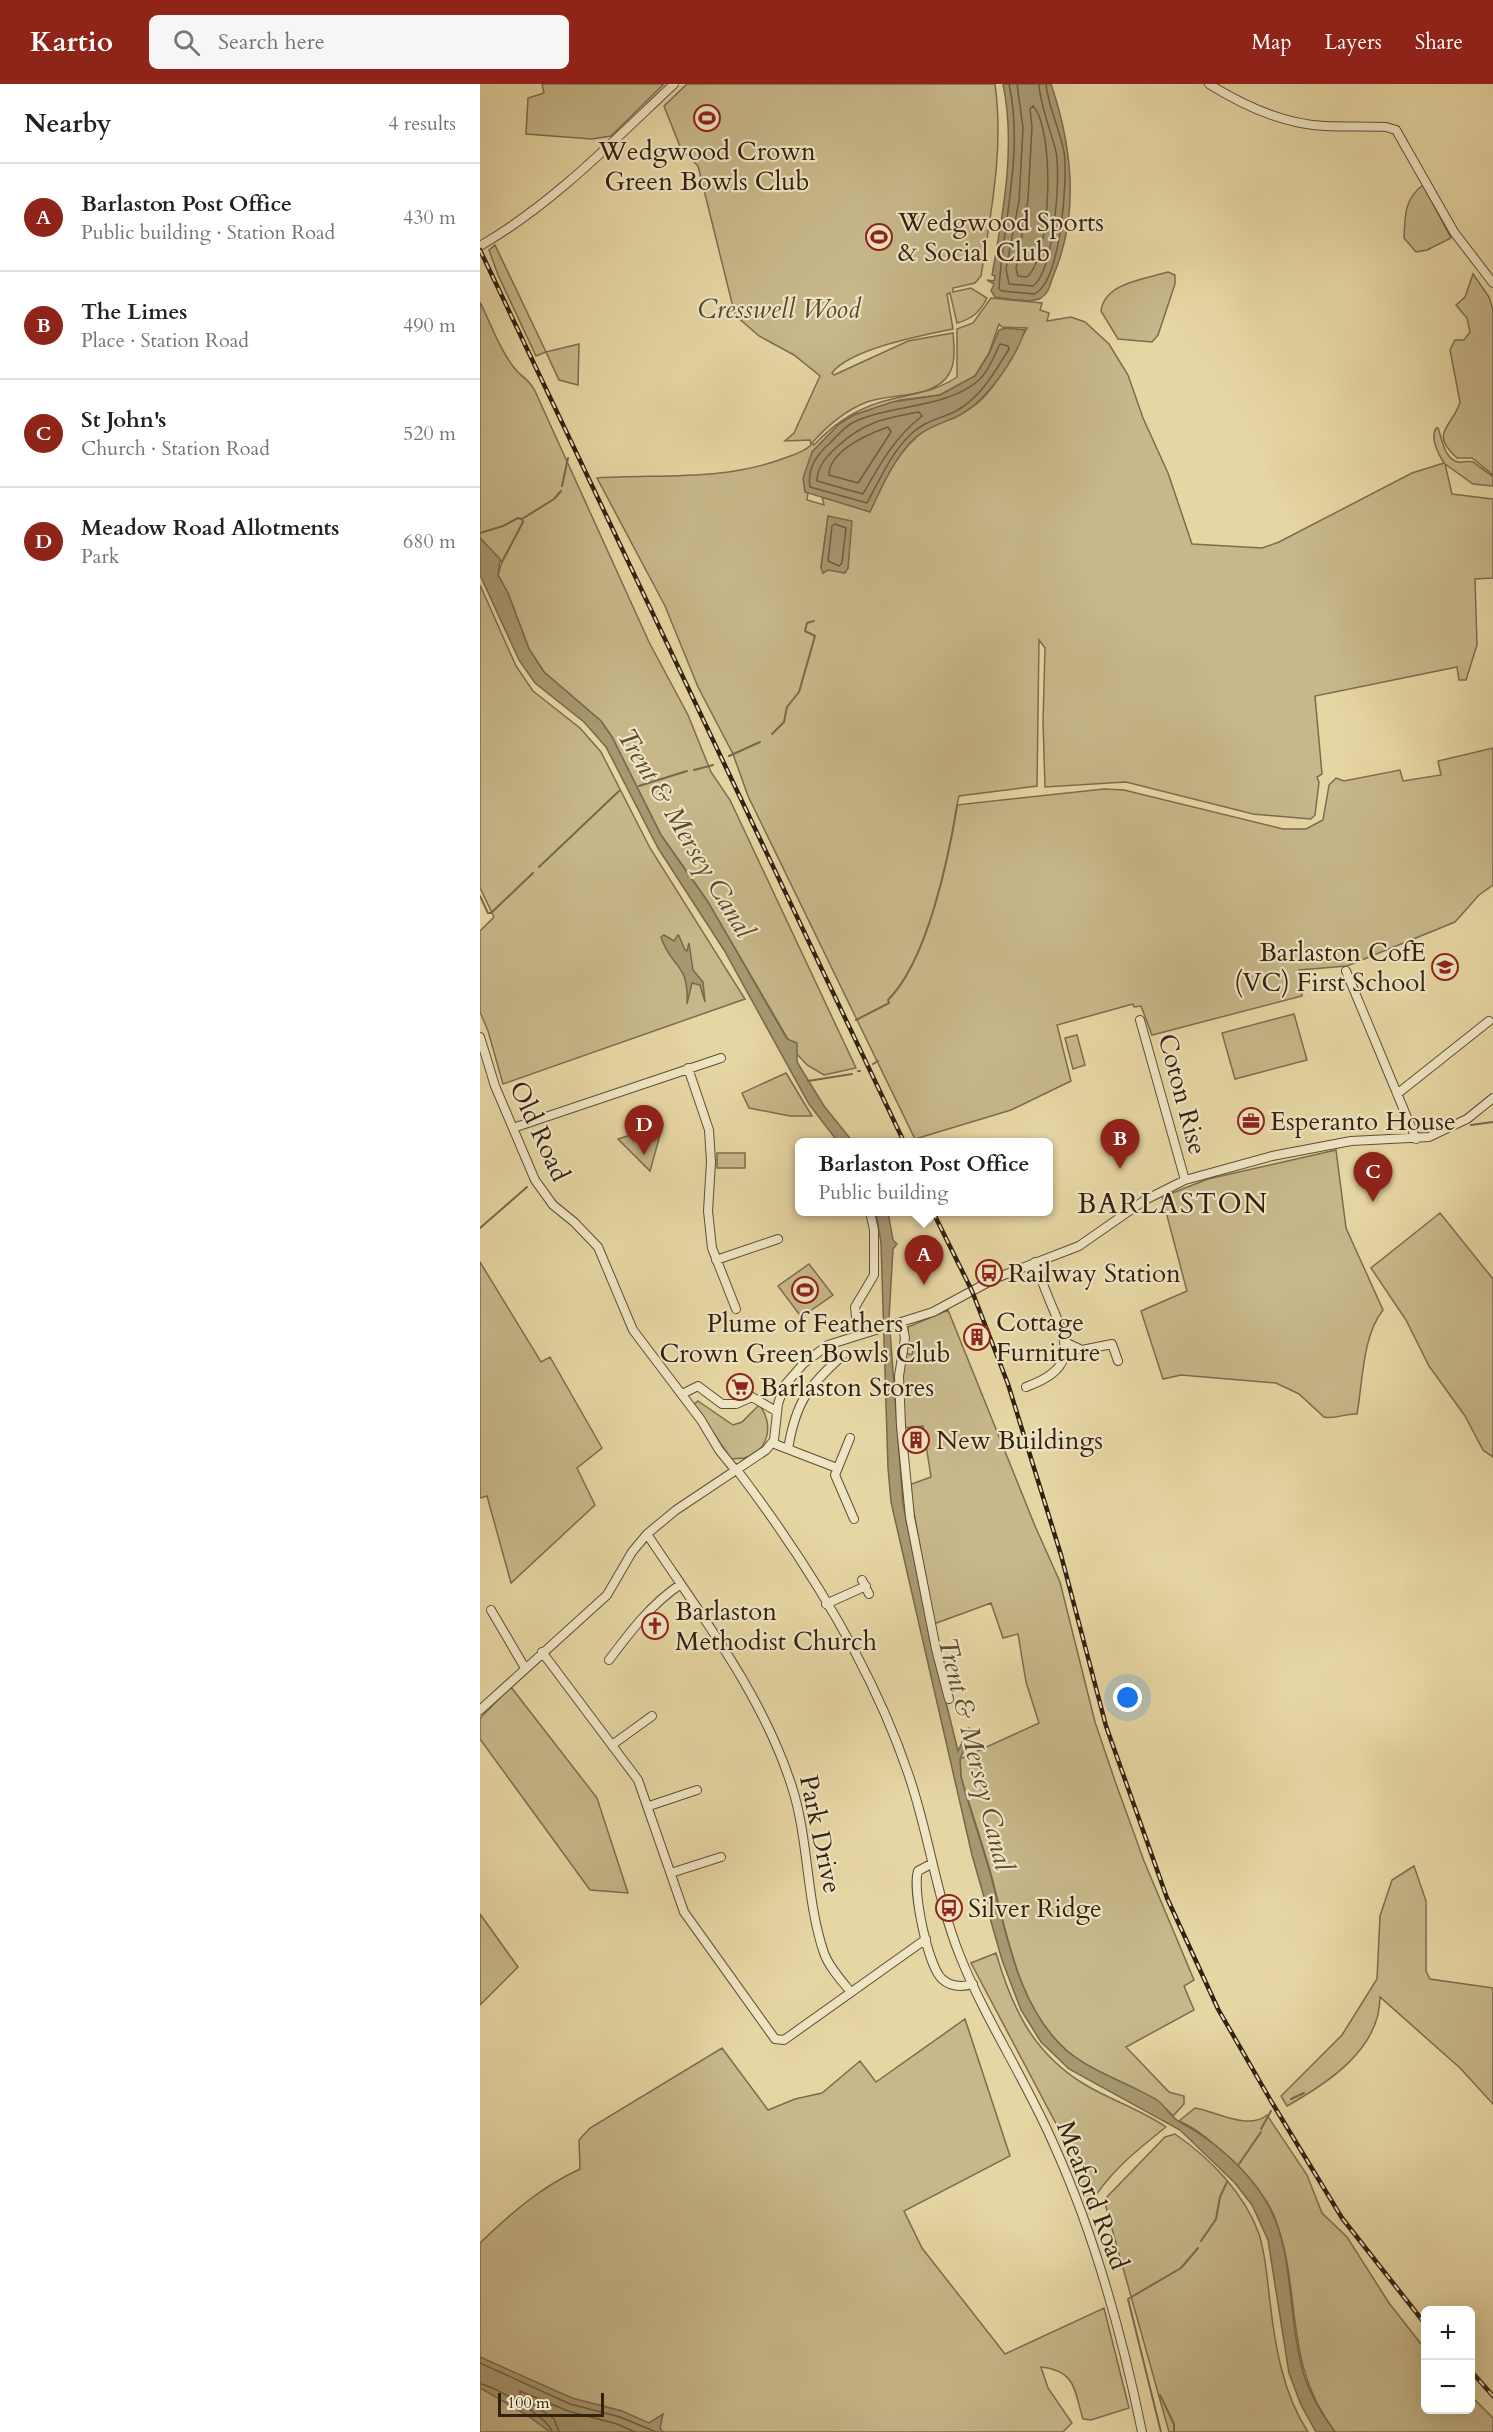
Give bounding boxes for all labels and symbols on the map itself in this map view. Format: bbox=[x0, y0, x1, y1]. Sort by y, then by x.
sports icon: Wedgwood Crown Green Bowls Club bbox=[692, 103, 722, 133]
place label: Wedgwood Crown Green Bowls Club bbox=[597, 134, 816, 199]
place label: Wedgwood Sports & Social Club bbox=[897, 205, 1104, 270]
sports icon: Wedgwood Sports & Social Club bbox=[864, 222, 894, 252]
park label: Cresswell Wood bbox=[698, 292, 862, 327]
water label: Trent & Mersey Canal bbox=[608, 721, 763, 946]
place label: Barlaston CofE (VC) First School bbox=[1234, 935, 1426, 1000]
school or university icon: Barlaston CofE (VC) First School bbox=[1430, 952, 1460, 982]
street label: Coton Rise bbox=[1150, 1030, 1215, 1158]
street label: Old Road bbox=[501, 1075, 578, 1187]
place label: Esperanto House bbox=[1270, 1104, 1456, 1139]
pin: D bbox=[624, 1106, 664, 1155]
office icon: Esperanto House bbox=[1236, 1106, 1266, 1136]
pin: B bbox=[1100, 1120, 1140, 1169]
pin: C bbox=[1354, 1152, 1392, 1202]
district label: BARLASTON bbox=[1077, 1185, 1269, 1223]
pin: A bbox=[904, 1236, 944, 1285]
place label: Railway Station bbox=[1008, 1256, 1181, 1291]
bus stop icon: Railway Station bbox=[974, 1258, 1004, 1288]
sports icon: Plume of Feathers Crown Green Bowls Club bbox=[790, 1275, 820, 1305]
place label: Cottage Furniture bbox=[996, 1305, 1100, 1370]
place label: Plume of Feathers Crown Green Bowls Club bbox=[659, 1306, 951, 1371]
building icon: Cottage Furniture bbox=[962, 1322, 992, 1352]
place label: Barlaston Stores bbox=[760, 1370, 934, 1405]
supermarket icon: Barlaston Stores bbox=[725, 1372, 755, 1402]
place label: New Buildings bbox=[936, 1423, 1103, 1458]
building icon: New Buildings bbox=[901, 1425, 931, 1455]
place label: Barlaston Methodist Church bbox=[675, 1594, 877, 1659]
church icon: Barlaston Methodist Church bbox=[640, 1611, 670, 1641]
water label: Trent & Mersey Canal bbox=[929, 1634, 1023, 1875]
your location bbox=[1113, 1683, 1142, 1712]
street label: Park Drive bbox=[791, 1772, 850, 1896]
place label: Silver Ridge bbox=[968, 1891, 1102, 1926]
bus stop icon: Silver Ridge bbox=[934, 1893, 964, 1923]
street label: Meaford Road bbox=[1048, 2116, 1137, 2275]
scale bar bbox=[498, 2390, 604, 2418]

